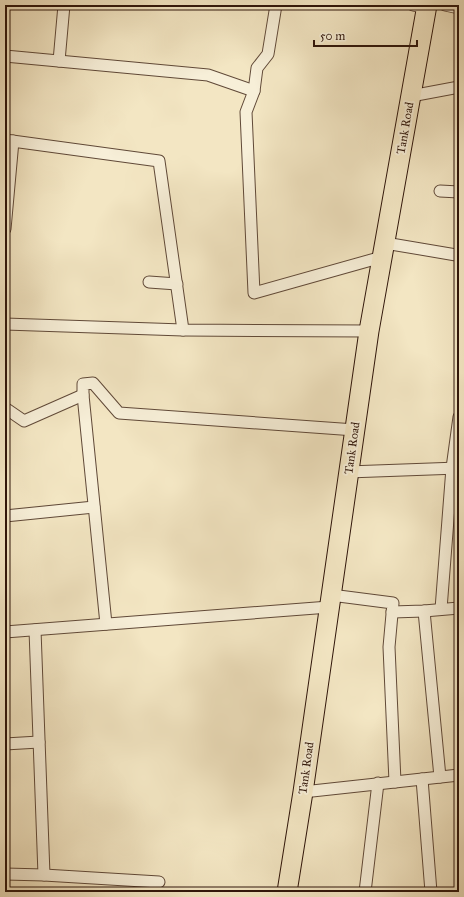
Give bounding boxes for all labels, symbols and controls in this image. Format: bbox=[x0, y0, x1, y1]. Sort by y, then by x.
scale bar bbox=[314, 22, 417, 48]
text: 50 m bbox=[320, 29, 345, 43]
street label: Tank Road bbox=[394, 101, 416, 155]
street label: Tank Road bbox=[341, 421, 363, 475]
street label: Tank Road bbox=[295, 741, 317, 795]

